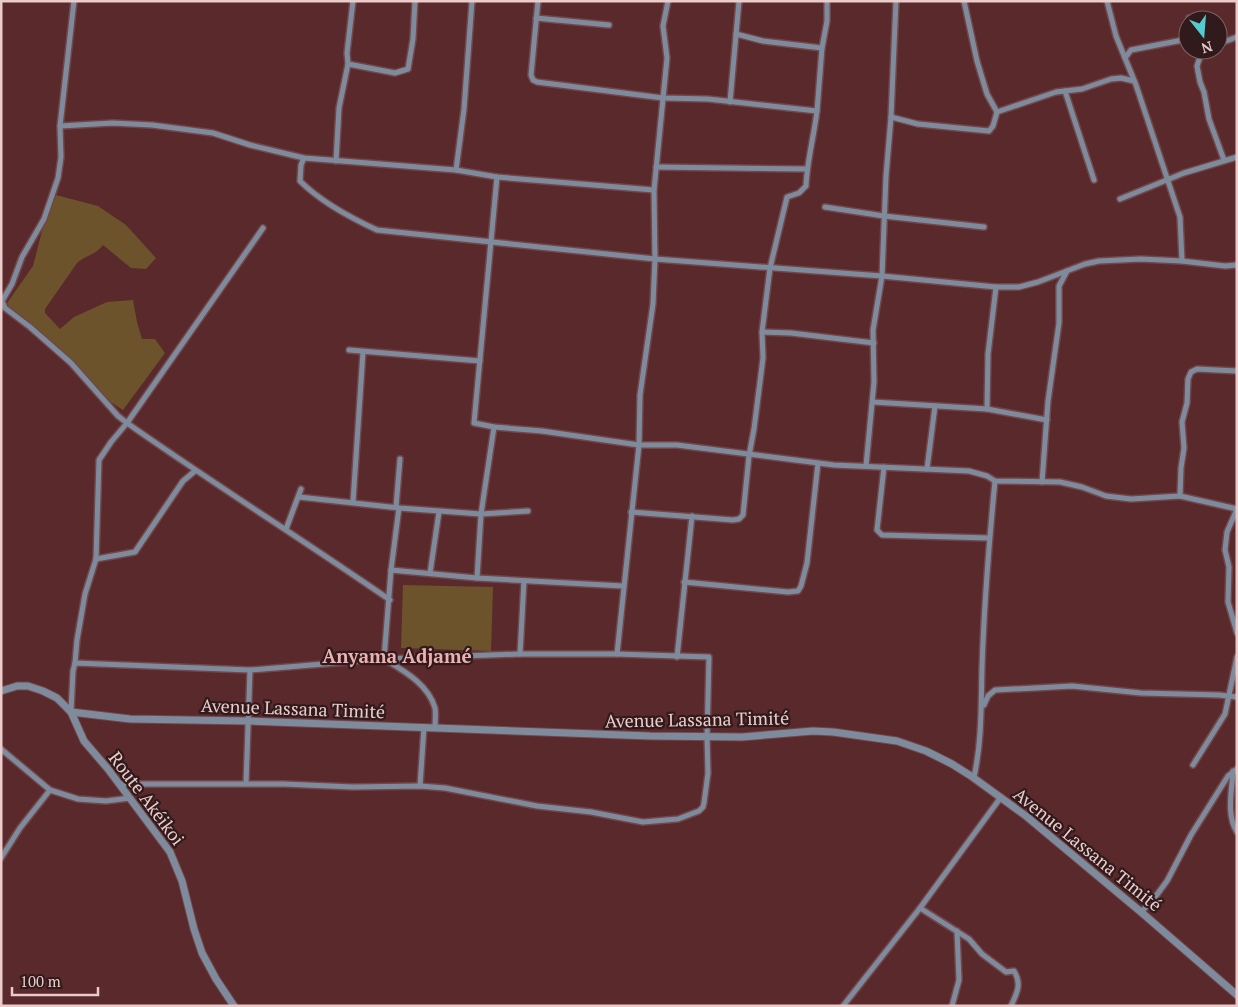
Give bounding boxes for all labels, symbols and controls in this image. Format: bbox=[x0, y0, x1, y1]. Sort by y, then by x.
north arrow bbox=[1178, 10, 1228, 60]
text: N bbox=[1199, 37, 1215, 59]
district label: Anyama Adjamé bbox=[322, 643, 472, 668]
street label: Avenue Lassana Timité bbox=[200, 693, 386, 723]
street label: Avenue Lassana Timité bbox=[605, 705, 789, 733]
street label: Route Akéikoi bbox=[104, 746, 190, 850]
street label: Avenue Lassana Timité bbox=[1009, 782, 1167, 916]
scale bar bbox=[12, 964, 99, 996]
text: 100 m bbox=[20, 971, 61, 991]

